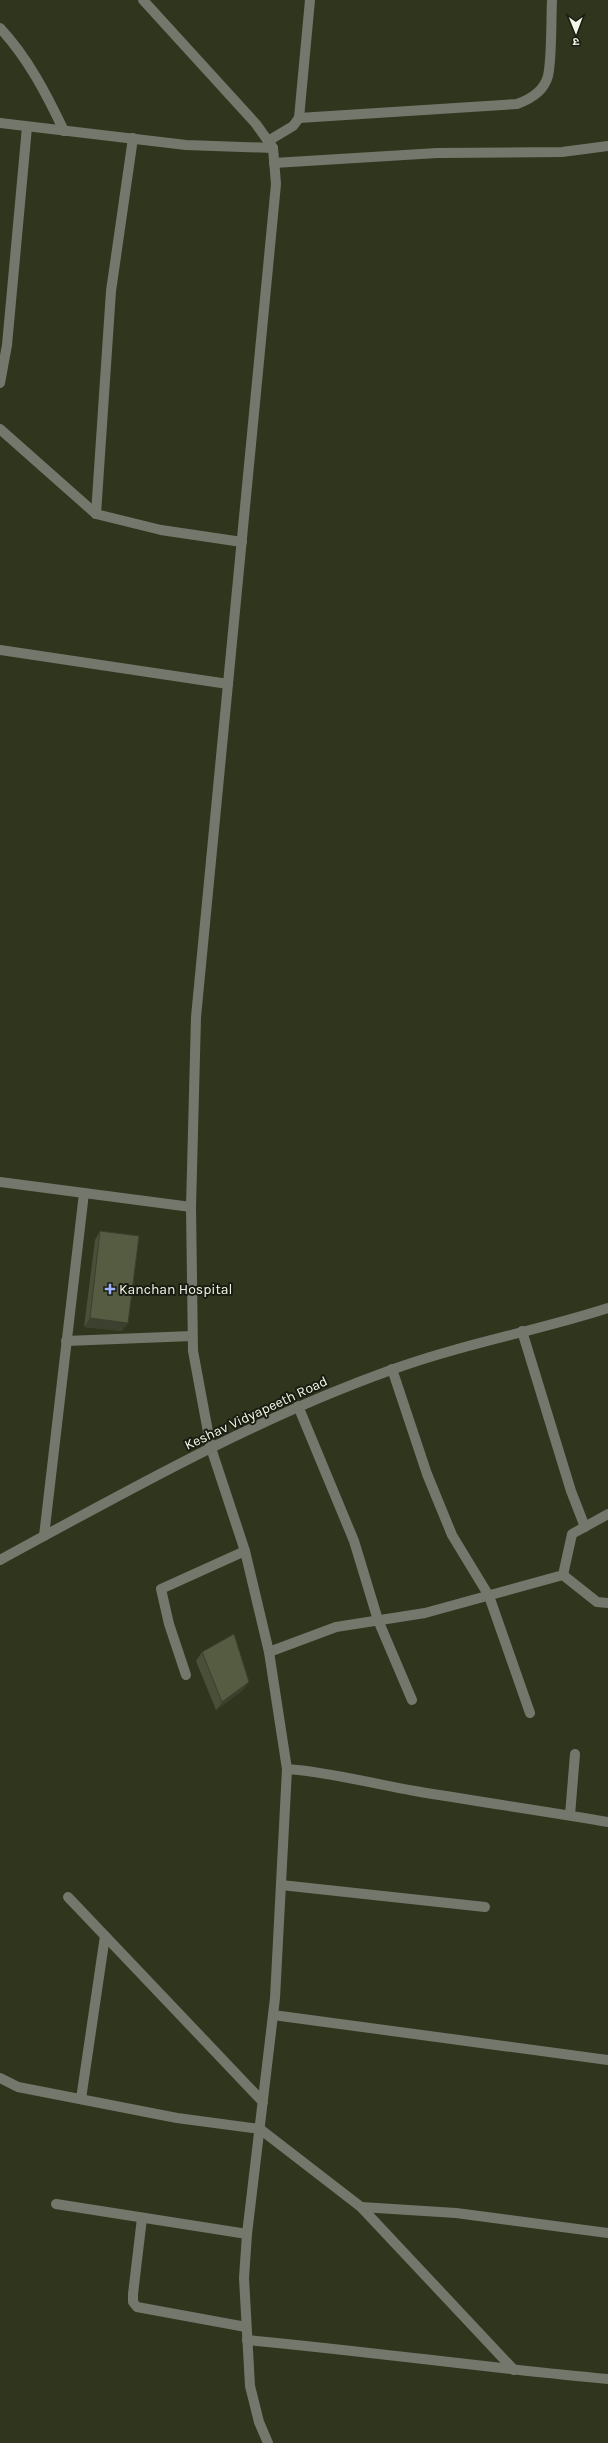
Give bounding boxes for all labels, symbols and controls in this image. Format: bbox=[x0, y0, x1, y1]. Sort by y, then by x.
north arrow bbox=[556, 12, 596, 52]
text: उ bbox=[572, 35, 579, 48]
place label: Kanchan Hospital bbox=[119, 1281, 232, 1298]
marker: Kanchan Hospital bbox=[104, 1283, 116, 1295]
street label: Keshav Vidyapeeth Road bbox=[182, 1372, 330, 1454]

